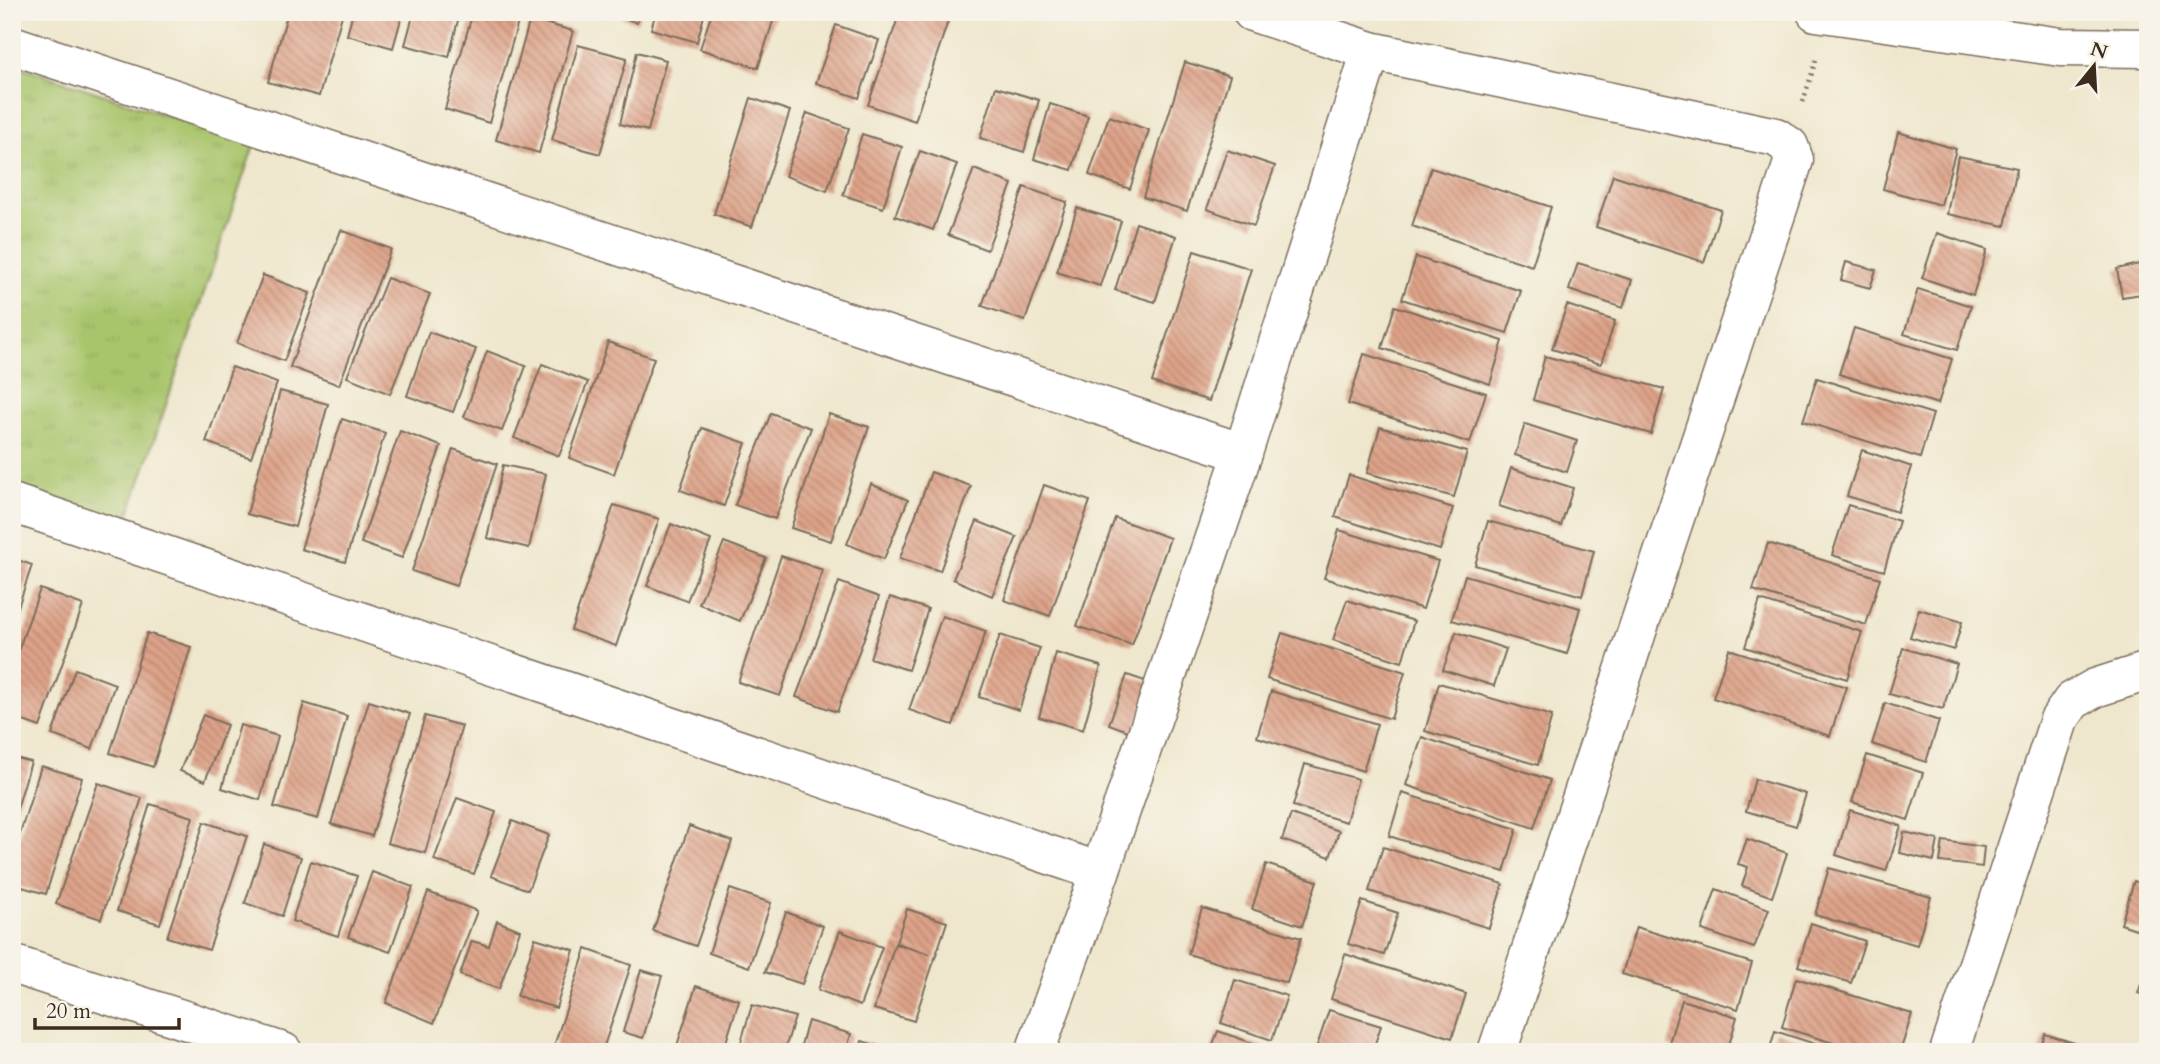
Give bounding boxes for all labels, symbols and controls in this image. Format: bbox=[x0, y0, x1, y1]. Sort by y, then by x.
north arrow bbox=[2058, 32, 2128, 102]
text: N bbox=[2087, 36, 2111, 66]
scale bar bbox=[35, 987, 178, 1031]
text: 20 m bbox=[46, 997, 91, 1026]

